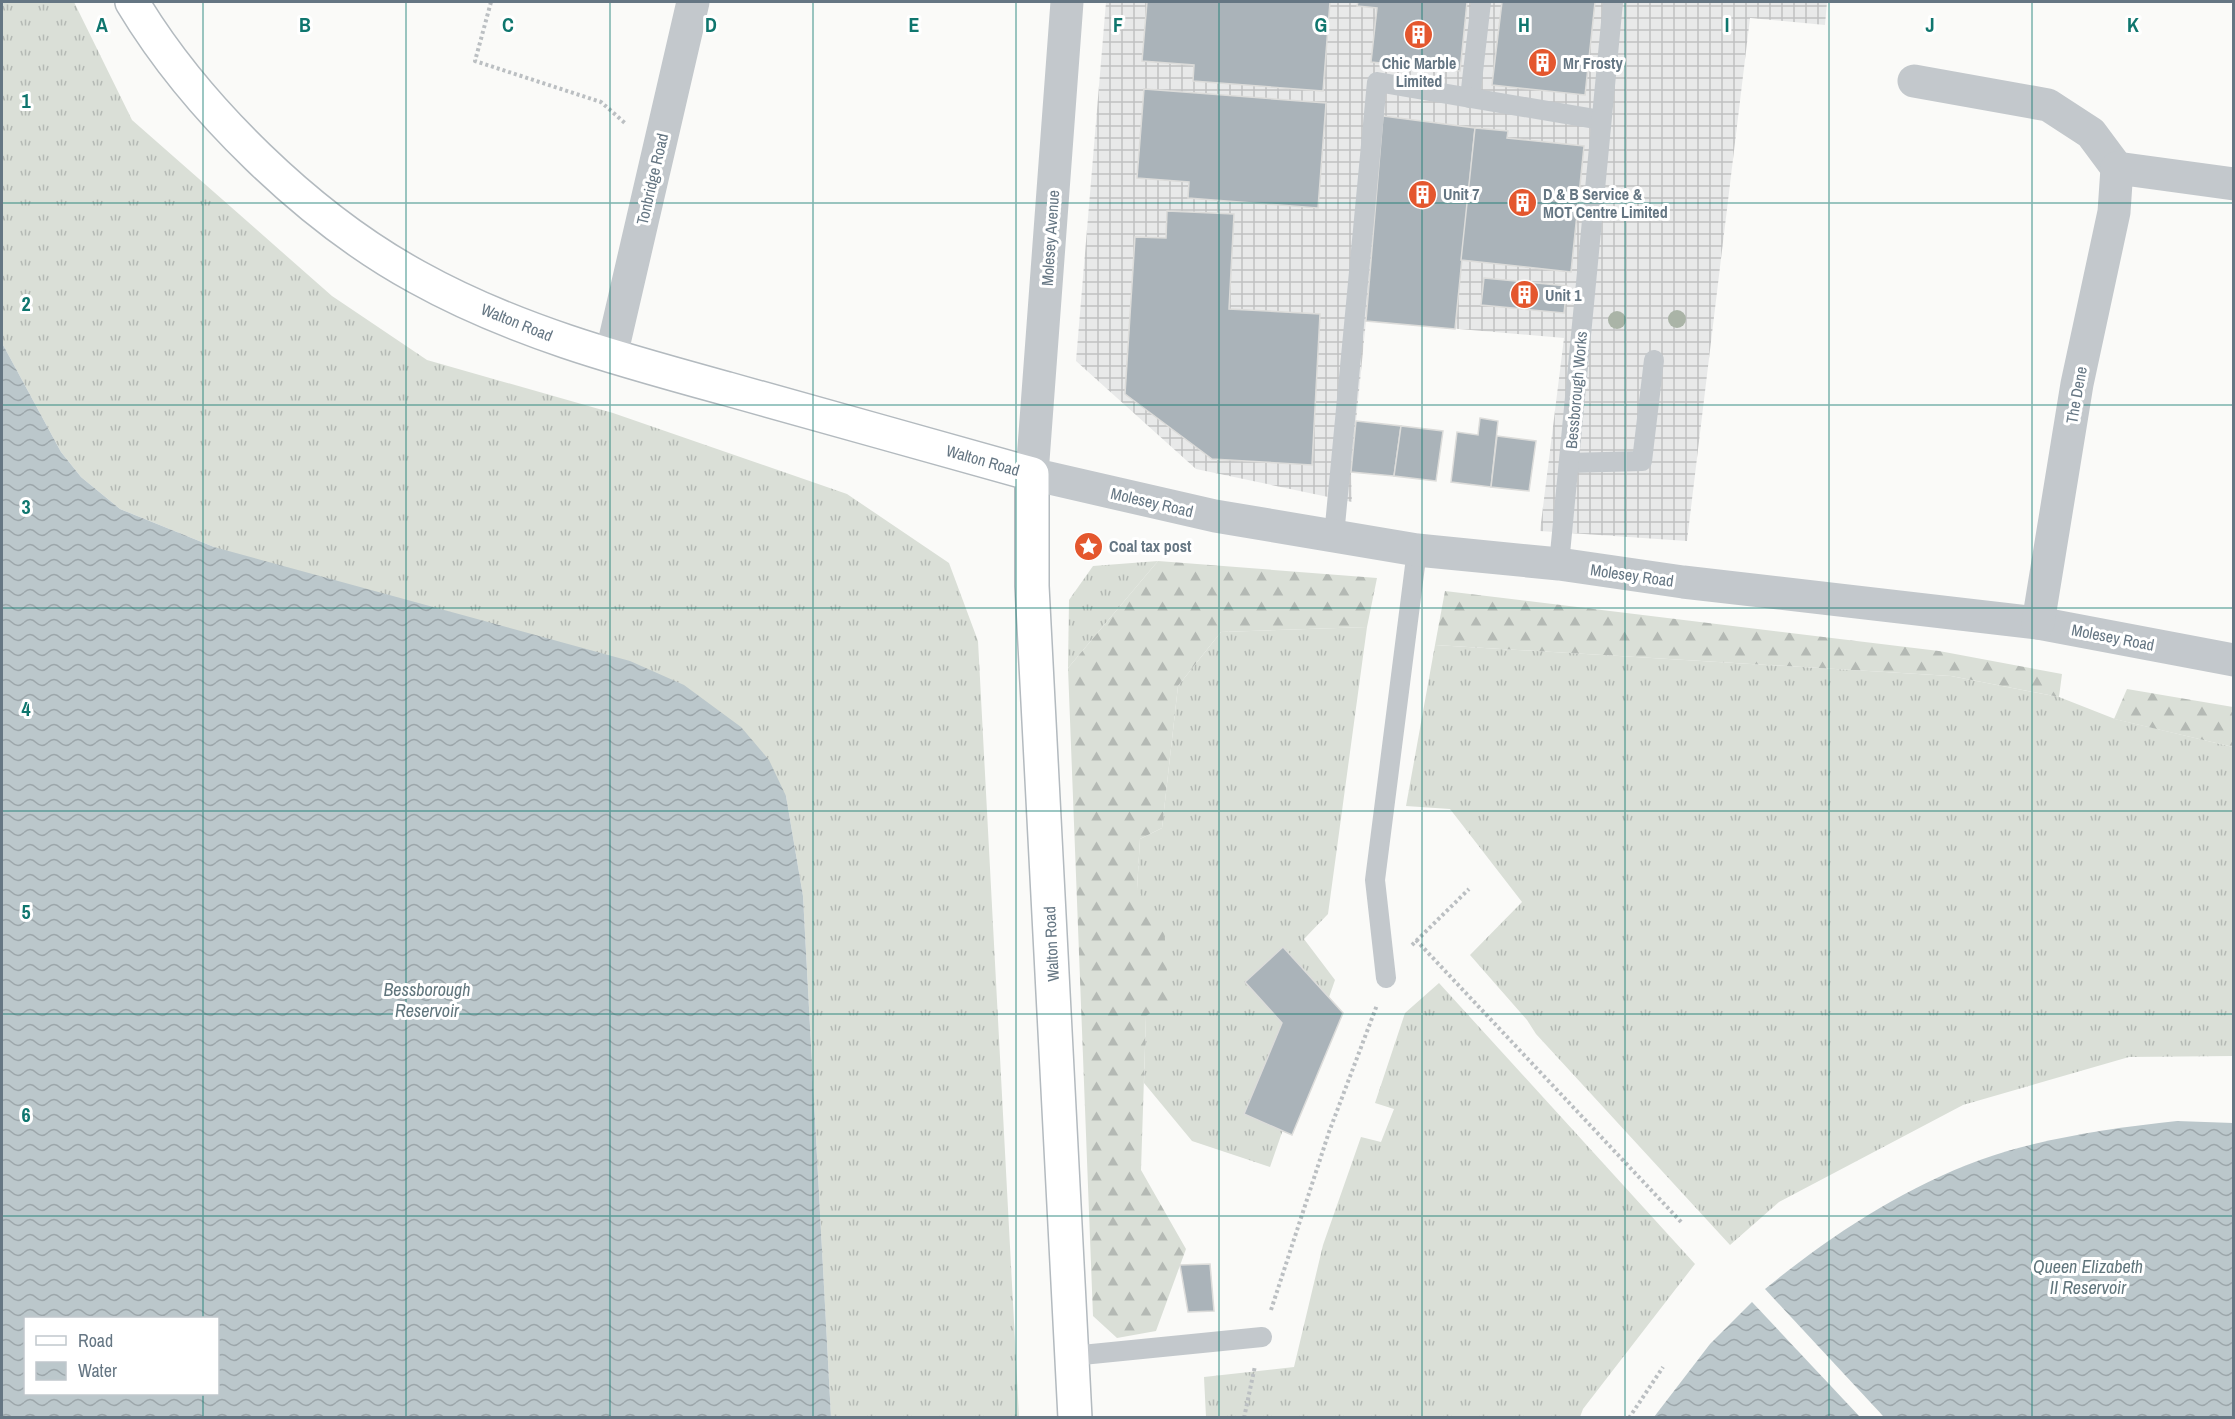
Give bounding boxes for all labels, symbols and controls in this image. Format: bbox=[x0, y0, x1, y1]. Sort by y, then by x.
text: A bbox=[96, 11, 108, 38]
text: B bbox=[299, 11, 311, 38]
text: C bbox=[502, 11, 514, 38]
text: D bbox=[705, 11, 717, 38]
text: E bbox=[909, 11, 920, 38]
text: F bbox=[1113, 11, 1123, 38]
text: G bbox=[1315, 11, 1327, 38]
text: H bbox=[1518, 11, 1530, 38]
text: I bbox=[1725, 11, 1729, 38]
text: J bbox=[1925, 11, 1935, 38]
text: K bbox=[2127, 11, 2139, 38]
building icon: Chic Marble Limited bbox=[1403, 19, 1435, 51]
building icon: Mr Frosty bbox=[1526, 47, 1558, 79]
place label: Chic Marble Limited bbox=[1382, 52, 1456, 92]
place label: Mr Frosty bbox=[1563, 52, 1623, 74]
text: 1 bbox=[21, 87, 31, 114]
street label: Tonbridge Road bbox=[631, 131, 673, 227]
building icon: Unit 7 bbox=[1406, 178, 1438, 210]
place label: Unit 7 bbox=[1443, 183, 1479, 205]
place label: D & B Service & MOT Centre Limited bbox=[1543, 183, 1668, 223]
building icon: D & B Service & MOT Centre Limited bbox=[1506, 187, 1538, 219]
street label: Molesey Avenue bbox=[1036, 189, 1064, 287]
building icon: Unit 1 bbox=[1508, 279, 1540, 311]
place label: Unit 1 bbox=[1545, 284, 1582, 306]
text: 2 bbox=[21, 290, 31, 317]
street label: Walton Road bbox=[478, 298, 556, 346]
street label: Bessborough Works bbox=[1560, 330, 1592, 450]
street label: The Dene bbox=[2060, 365, 2092, 425]
street label: Walton Road bbox=[944, 439, 1022, 481]
street label: Molesey Road bbox=[1109, 482, 1195, 522]
text: 3 bbox=[21, 493, 31, 520]
place icon: Coal tax post bbox=[1072, 530, 1104, 562]
place label: Coal tax post bbox=[1109, 535, 1192, 557]
street label: Molesey Road bbox=[1589, 558, 1675, 592]
street label: Molesey Road bbox=[2070, 618, 2156, 656]
text: 4 bbox=[21, 695, 31, 722]
text: 5 bbox=[21, 898, 31, 925]
street label: Walton Road bbox=[1038, 906, 1064, 982]
water label: Bessborough Reservoir bbox=[384, 977, 470, 1023]
text: 6 bbox=[21, 1101, 31, 1128]
water label: Queen Elizabeth II Reservoir bbox=[2033, 1254, 2143, 1300]
legend bbox=[24, 1317, 219, 1395]
text: Road bbox=[78, 1328, 113, 1353]
text: Water bbox=[78, 1358, 117, 1383]

